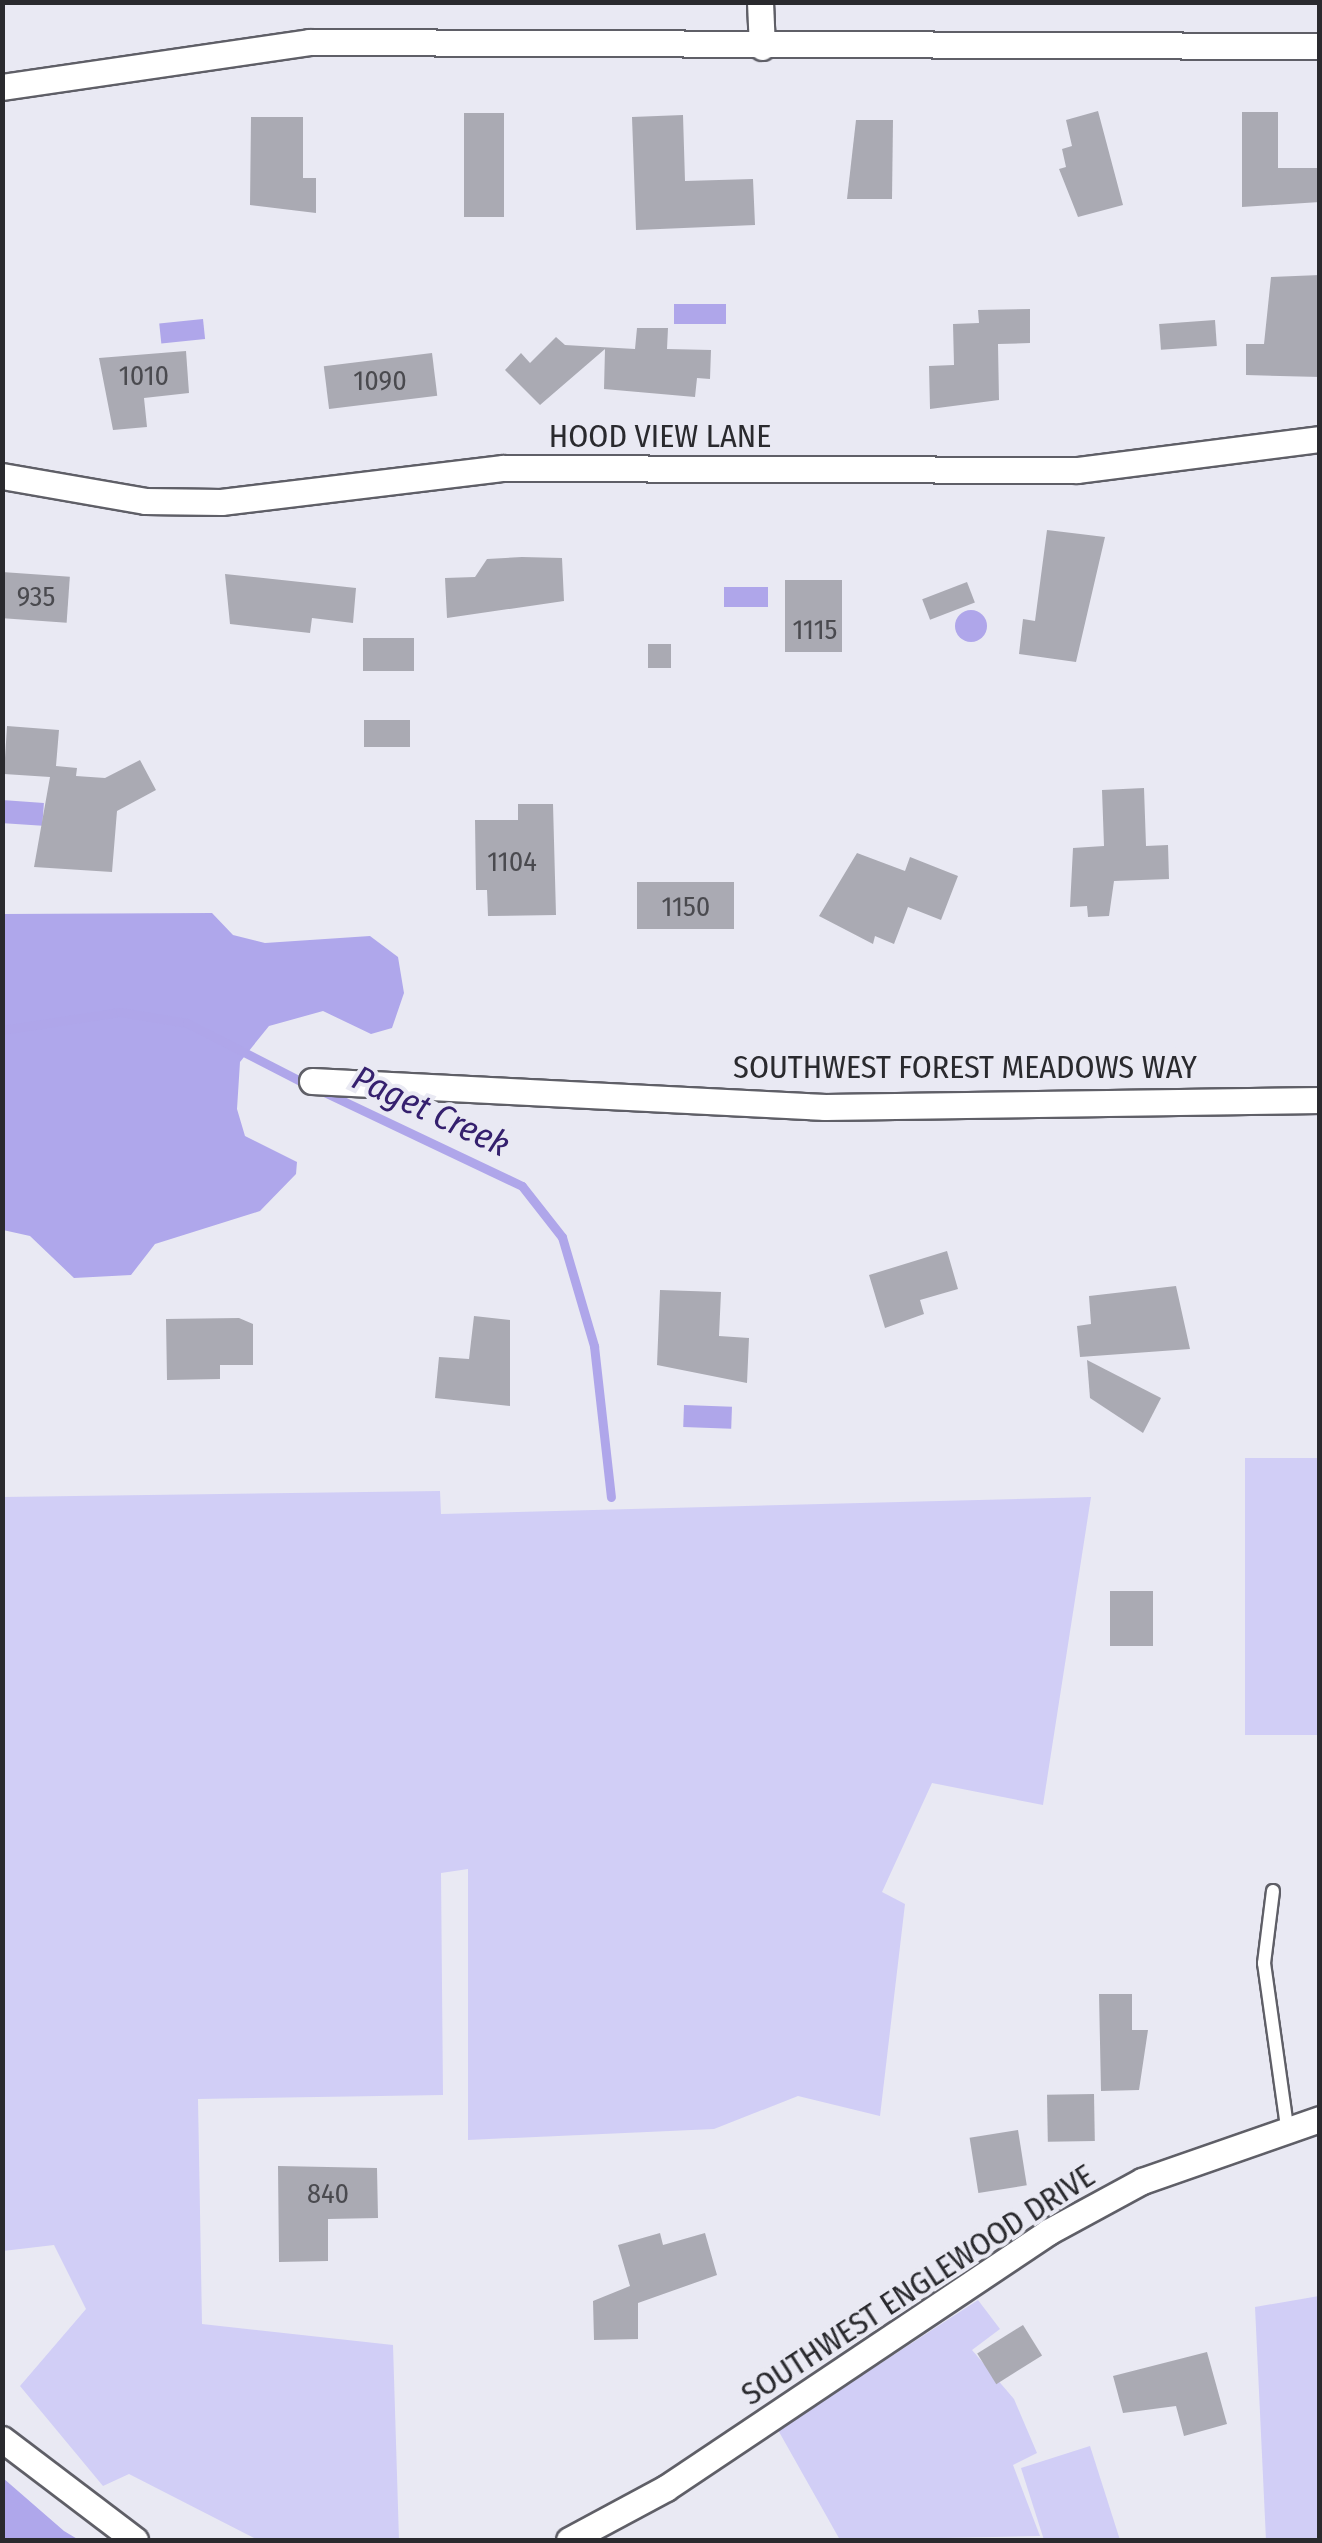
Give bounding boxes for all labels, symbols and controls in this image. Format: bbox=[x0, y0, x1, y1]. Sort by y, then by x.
house number: 1010 bbox=[119, 359, 169, 393]
house number: 1090 bbox=[353, 364, 407, 398]
street label: HOOD VIEW LANE bbox=[549, 417, 771, 455]
house number: 935 bbox=[17, 580, 55, 614]
house number: 1115 bbox=[793, 613, 837, 647]
house number: 1104 bbox=[487, 845, 537, 879]
house number: 1150 bbox=[662, 890, 710, 924]
street label: SOUTHWEST FOREST MEADOWS WAY bbox=[733, 1048, 1197, 1086]
water label: Paget Creek bbox=[346, 1056, 516, 1166]
street label: SOUTHWEST ENGLEWOOD DRIVE bbox=[734, 2156, 1102, 2414]
house number: 840 bbox=[307, 2177, 349, 2211]

